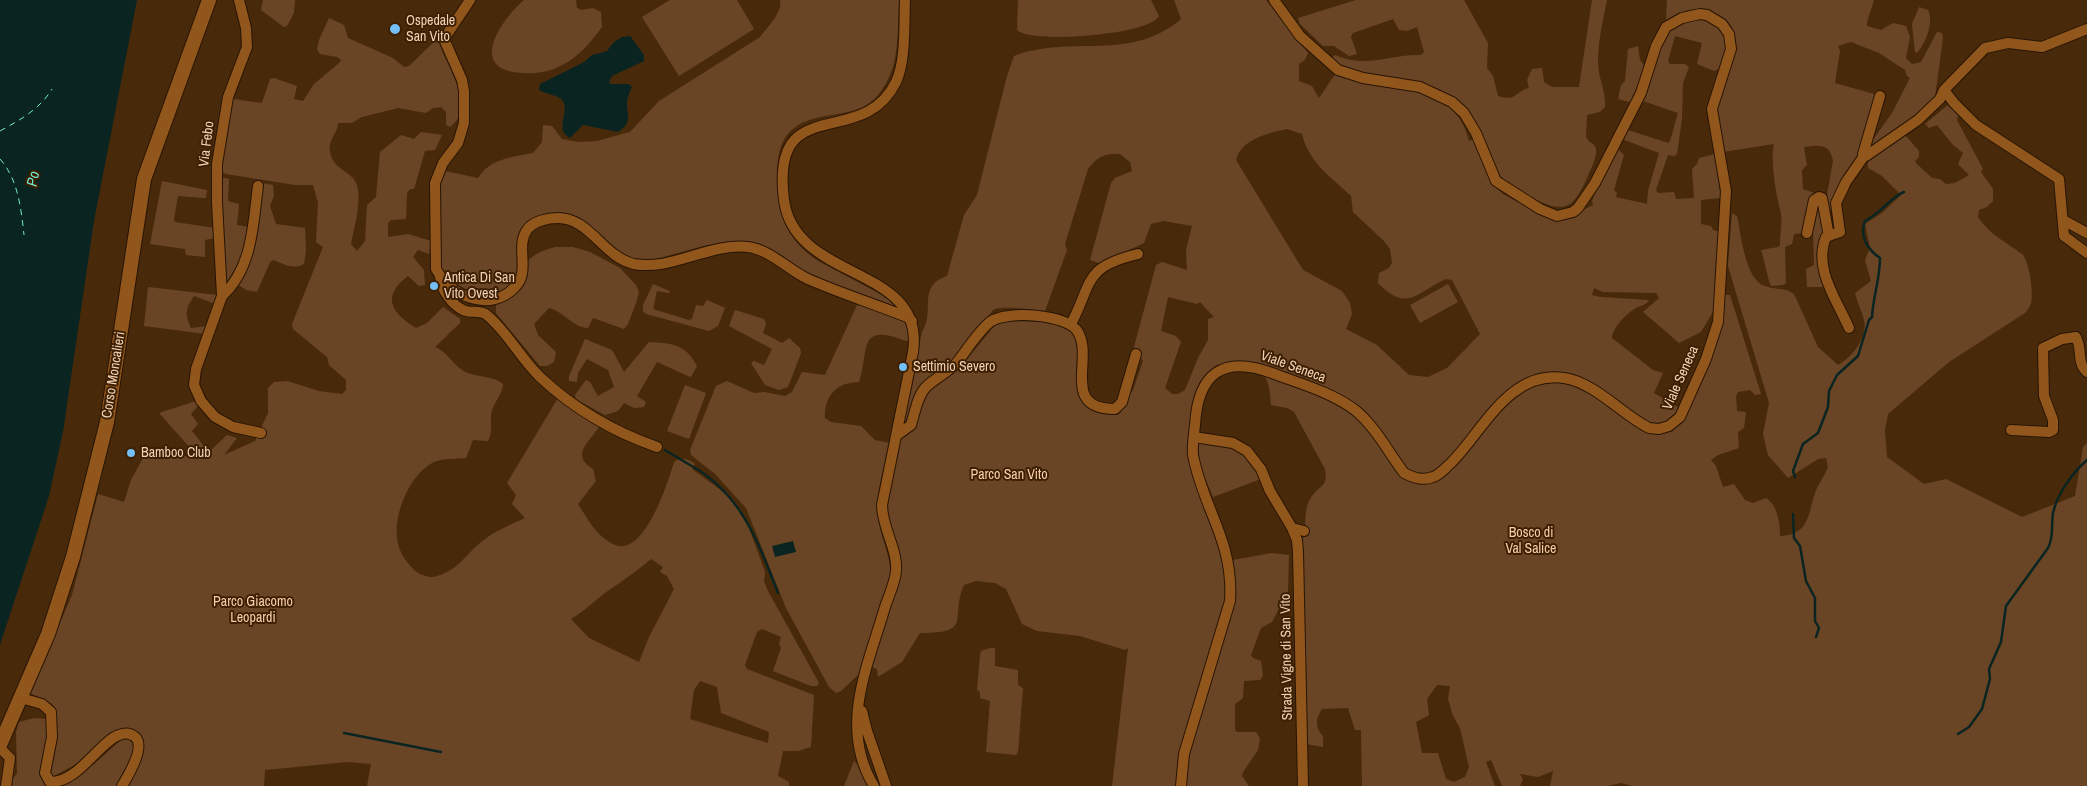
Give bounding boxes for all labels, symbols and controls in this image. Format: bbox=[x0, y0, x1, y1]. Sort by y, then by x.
place label: Ospedale San Vito bbox=[406, 13, 455, 46]
marker: Ospedale San Vito bbox=[388, 22, 402, 36]
street label: Via Febo bbox=[196, 120, 218, 168]
water label: Po bbox=[24, 170, 44, 188]
place label: Antica Di San Vito Ovest bbox=[444, 270, 515, 302]
marker: Antica Di San Vito Ovest bbox=[428, 280, 440, 292]
street label: Corso Moncalieri bbox=[99, 331, 129, 419]
street label: Viale Seneca bbox=[1659, 343, 1703, 413]
street label: Viale Seneca bbox=[1258, 347, 1328, 387]
place label: Settimio Severo bbox=[913, 359, 995, 375]
marker: Settimio Severo bbox=[897, 361, 909, 373]
place label: Bamboo Club bbox=[141, 445, 211, 461]
marker: Bamboo Club bbox=[125, 447, 137, 459]
park label: Parco San Vito bbox=[970, 467, 1048, 483]
park label: Bosco di Val Salice bbox=[1506, 525, 1556, 558]
park label: Parco Giacomo Leopardi bbox=[213, 594, 293, 626]
street label: Strada Vigne di San Vito bbox=[1277, 594, 1297, 720]

